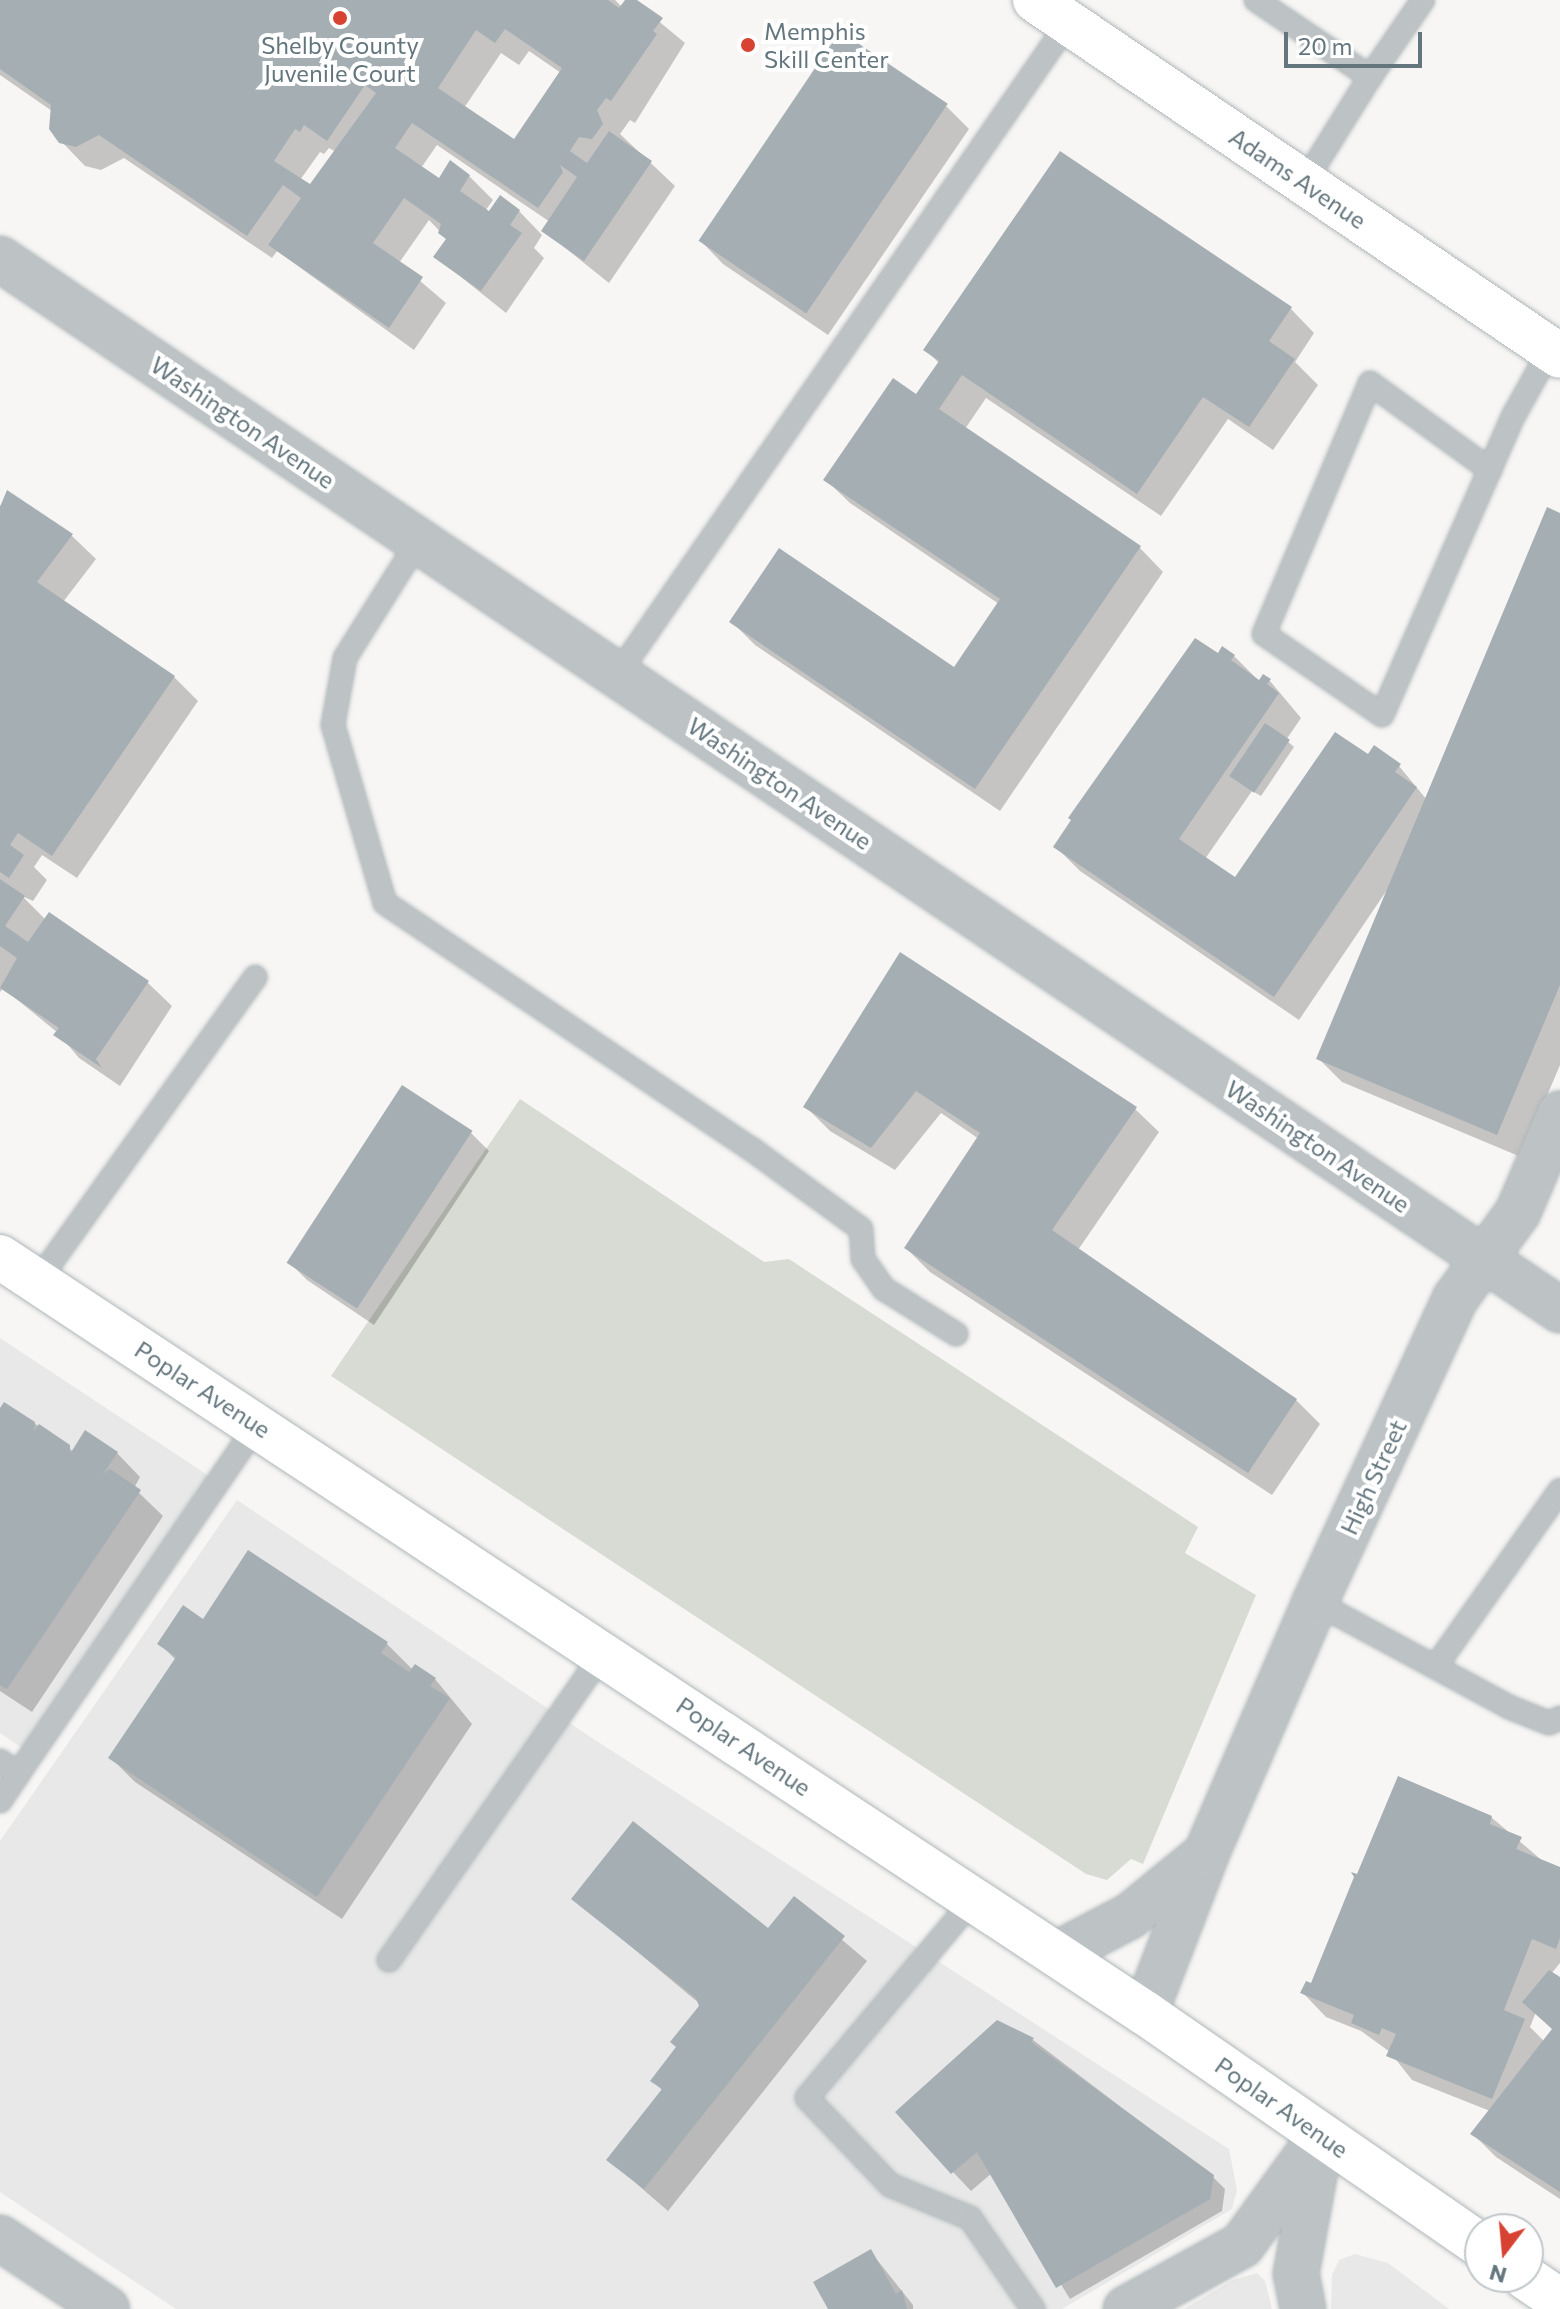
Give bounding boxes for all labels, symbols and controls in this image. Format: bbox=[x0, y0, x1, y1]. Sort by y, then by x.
marker: Shelby County Juvenile Court bbox=[331, 9, 349, 27]
scale bar bbox=[1288, 16, 1426, 66]
place label: Memphis Skill Center bbox=[764, 17, 889, 73]
place label: Shelby County Juvenile Court bbox=[261, 31, 419, 87]
text: 20 m bbox=[1298, 31, 1352, 60]
marker: Memphis Skill Center bbox=[739, 36, 757, 54]
street label: Adams Avenue bbox=[1224, 122, 1372, 234]
street label: Washington Avenue bbox=[146, 350, 340, 494]
street label: Washington Avenue bbox=[683, 711, 877, 855]
street label: Washington Avenue bbox=[1221, 1074, 1415, 1218]
street label: Poplar Avenue bbox=[130, 1334, 276, 1444]
street label: High Street bbox=[1334, 1415, 1412, 1539]
street label: Poplar Avenue bbox=[671, 1690, 817, 1802]
street label: Poplar Avenue bbox=[1210, 2050, 1354, 2164]
north arrow bbox=[1464, 2213, 1544, 2293]
text: N bbox=[1486, 2259, 1509, 2290]

